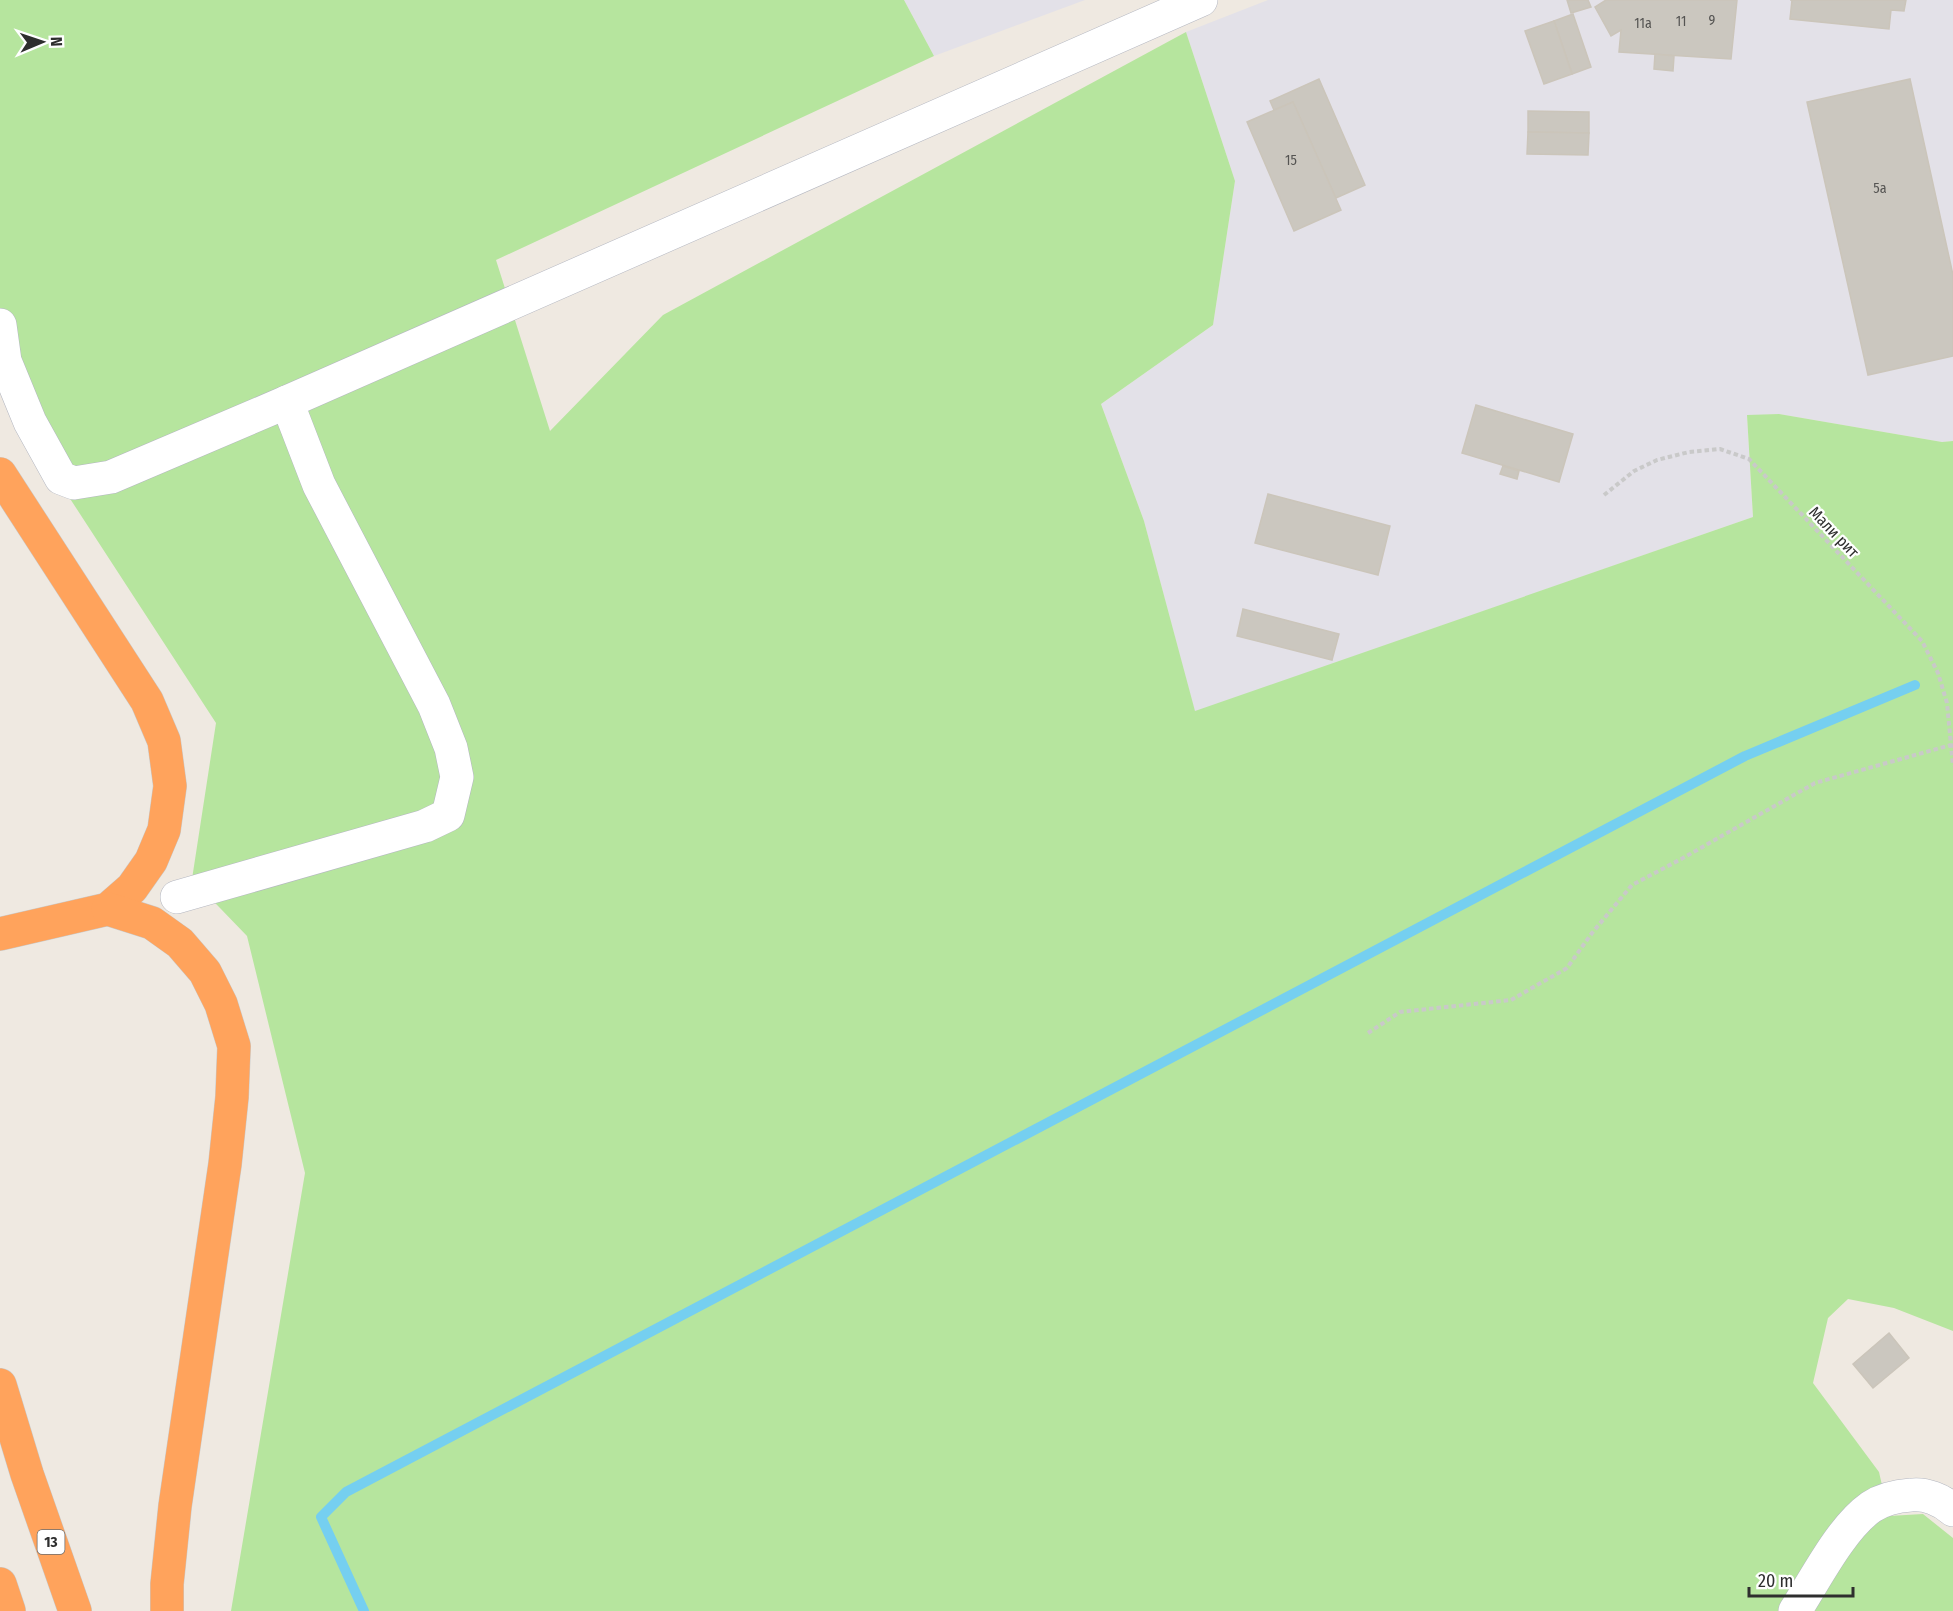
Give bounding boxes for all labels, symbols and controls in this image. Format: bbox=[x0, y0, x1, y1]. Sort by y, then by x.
north arrow bbox=[12, 12, 72, 72]
house number: 9 bbox=[1709, 12, 1716, 29]
house number: 11 bbox=[1676, 13, 1686, 30]
house number: 11a bbox=[1634, 15, 1652, 32]
text: N bbox=[47, 36, 66, 47]
house number: 15 bbox=[1285, 152, 1297, 169]
house number: 5a bbox=[1873, 180, 1887, 197]
street label: Мали рит bbox=[1805, 503, 1863, 562]
road number: 13 bbox=[38, 1530, 64, 1554]
scale bar bbox=[1749, 1560, 1852, 1598]
text: 20 m bbox=[1758, 1570, 1793, 1592]

